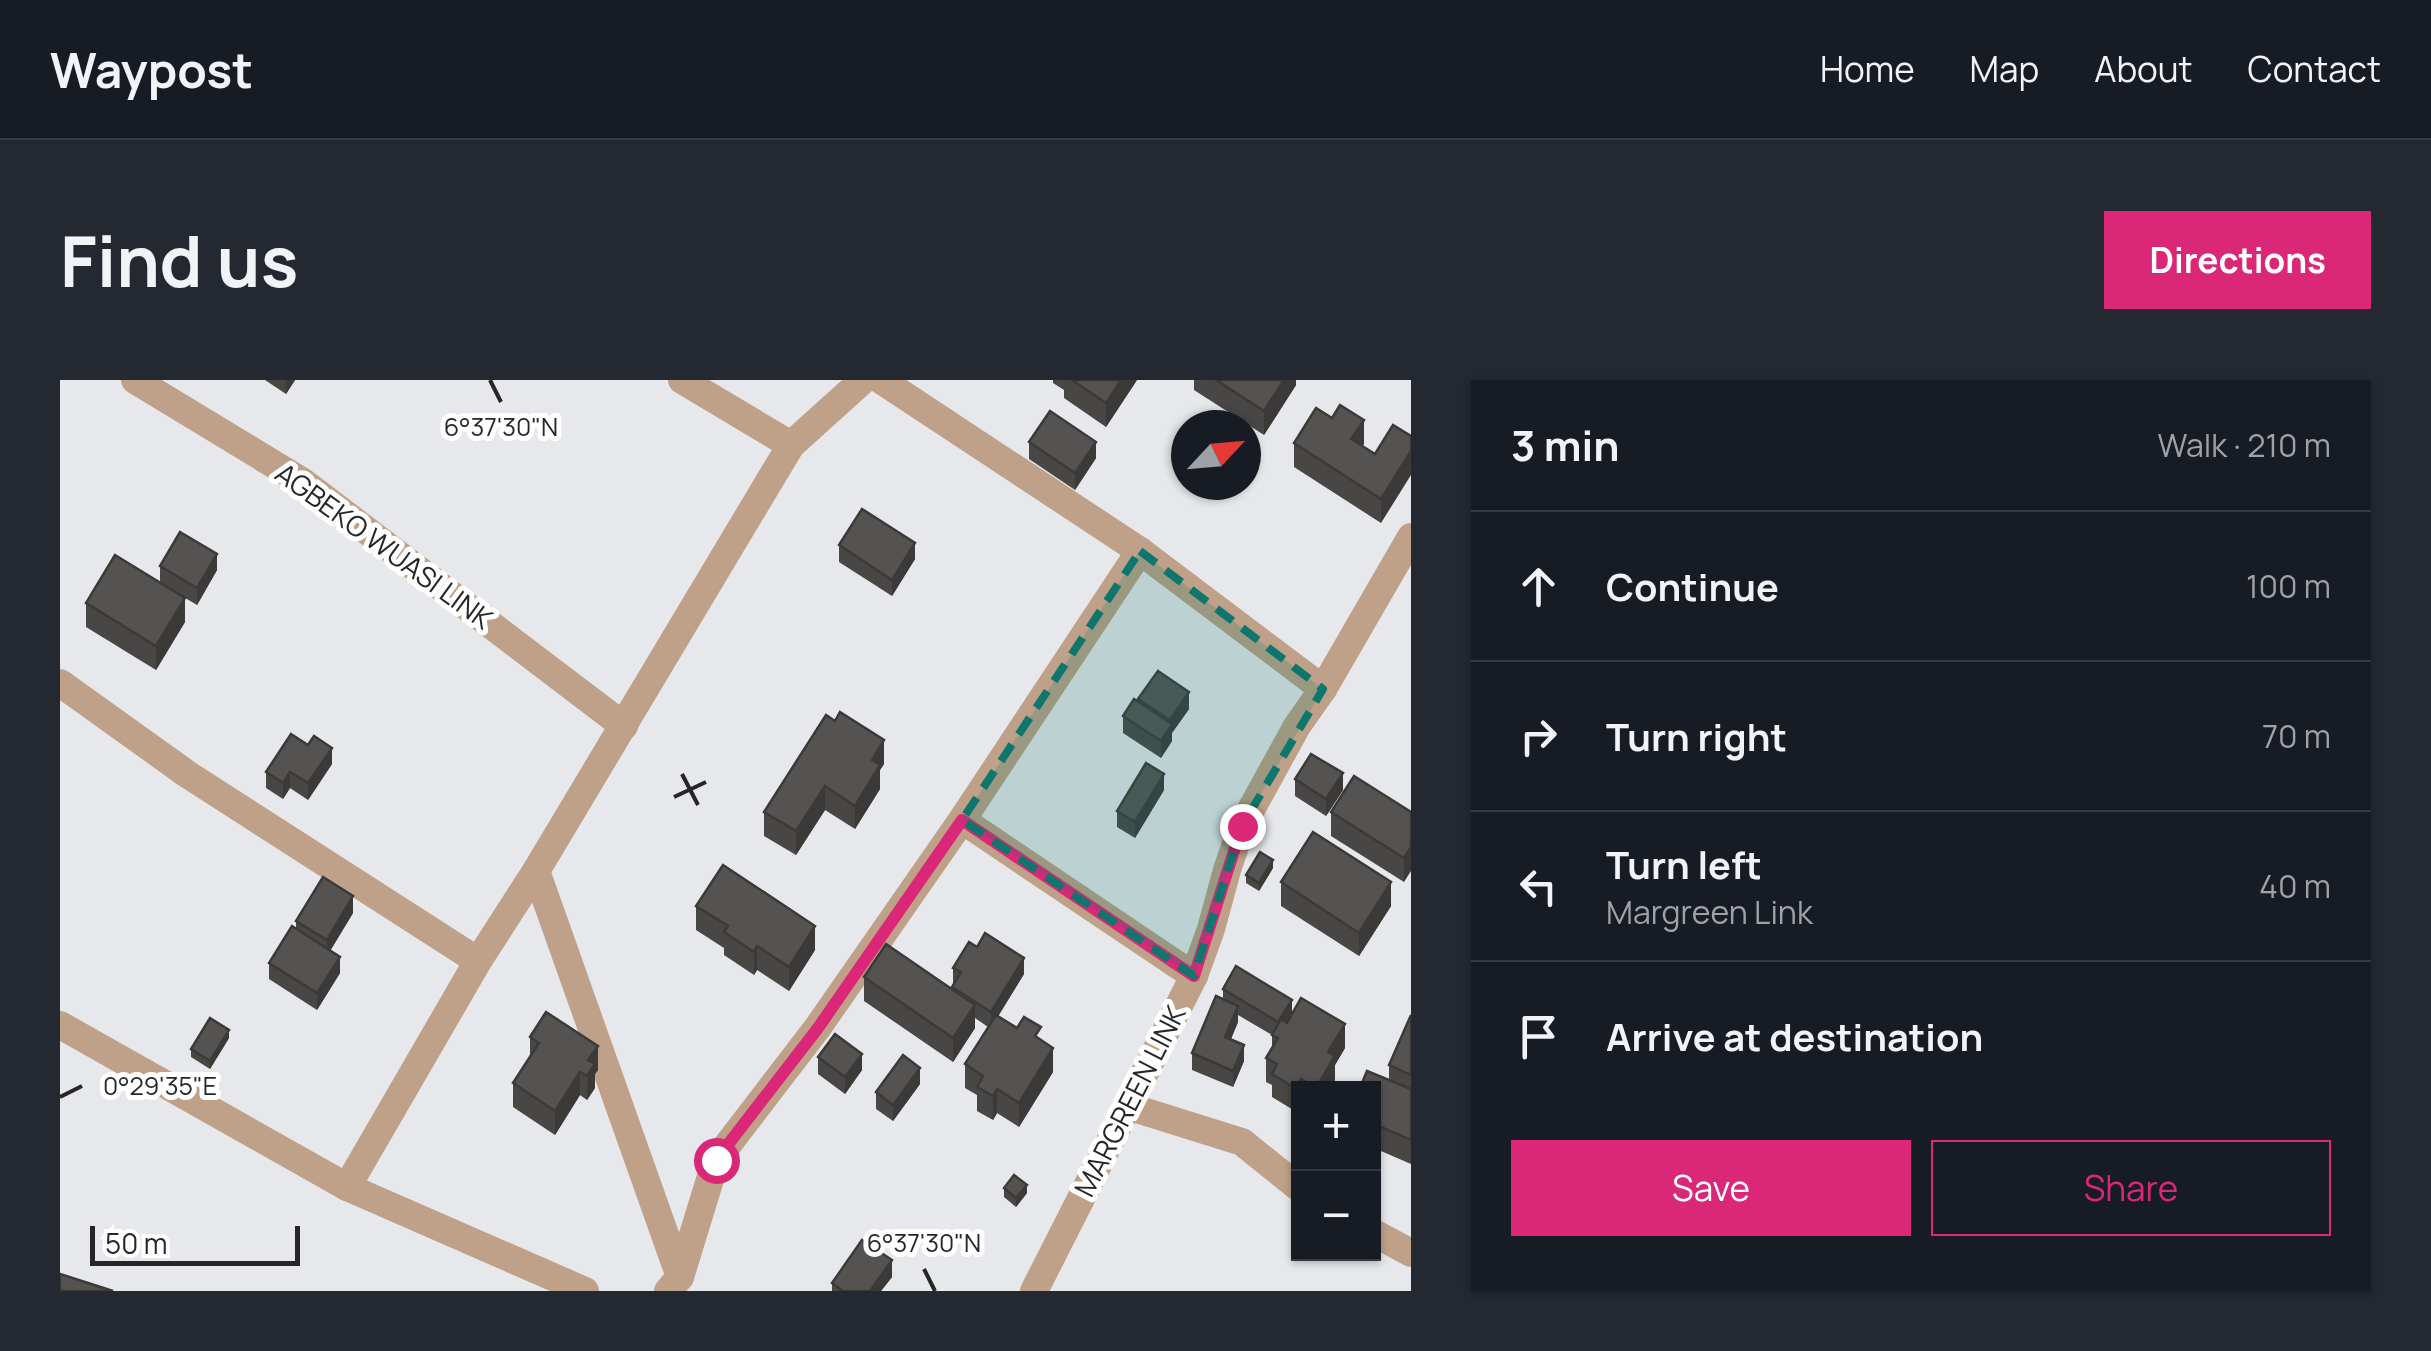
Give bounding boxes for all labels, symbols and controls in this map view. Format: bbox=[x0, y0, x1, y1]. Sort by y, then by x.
text: Waypost bbox=[50, 37, 253, 102]
text: Home bbox=[1820, 45, 1915, 93]
text: Map bbox=[1970, 45, 2039, 93]
text: About bbox=[2094, 45, 2193, 93]
text: Contact bbox=[2248, 45, 2381, 93]
button: Directions bbox=[2104, 211, 2371, 309]
text: Find us bbox=[60, 212, 298, 308]
text: 6°37'30"N bbox=[444, 409, 558, 444]
north arrow bbox=[1171, 410, 1261, 500]
text: 3 min bbox=[1511, 416, 1620, 474]
text: Walk · 210 m bbox=[2158, 423, 2331, 467]
street label: AGBEKO WUASI LINK bbox=[268, 453, 501, 637]
icon: ahead bbox=[1511, 559, 1566, 614]
text: Continue bbox=[1606, 560, 1779, 612]
text: 100 m bbox=[2246, 564, 2331, 608]
icon: right bbox=[1511, 709, 1566, 764]
text: Turn right bbox=[1606, 710, 1787, 762]
text: 70 m bbox=[2262, 714, 2331, 758]
route end bbox=[1220, 804, 1266, 850]
text: Turn left bbox=[1606, 838, 1762, 890]
icon: left bbox=[1511, 859, 1566, 914]
text: 40 m bbox=[2259, 864, 2331, 908]
text: Margreen Link bbox=[1606, 890, 1813, 934]
street label: MARGREEN LINK bbox=[1065, 998, 1194, 1203]
icon: arrive bbox=[1511, 1009, 1566, 1064]
text: Arrive at destination bbox=[1606, 1010, 1983, 1062]
text: 0°29'35"E bbox=[103, 1068, 217, 1103]
map controls bbox=[1291, 1081, 1381, 1261]
button: + bbox=[1291, 1081, 1381, 1171]
route start bbox=[694, 1138, 740, 1184]
button: Save bbox=[1511, 1140, 1911, 1236]
button: Share bbox=[1931, 1140, 2331, 1236]
button: − bbox=[1291, 1171, 1381, 1261]
scale bar bbox=[90, 1221, 300, 1266]
text: 50 m bbox=[105, 1224, 168, 1262]
text: 6°37'30"N bbox=[867, 1225, 981, 1260]

